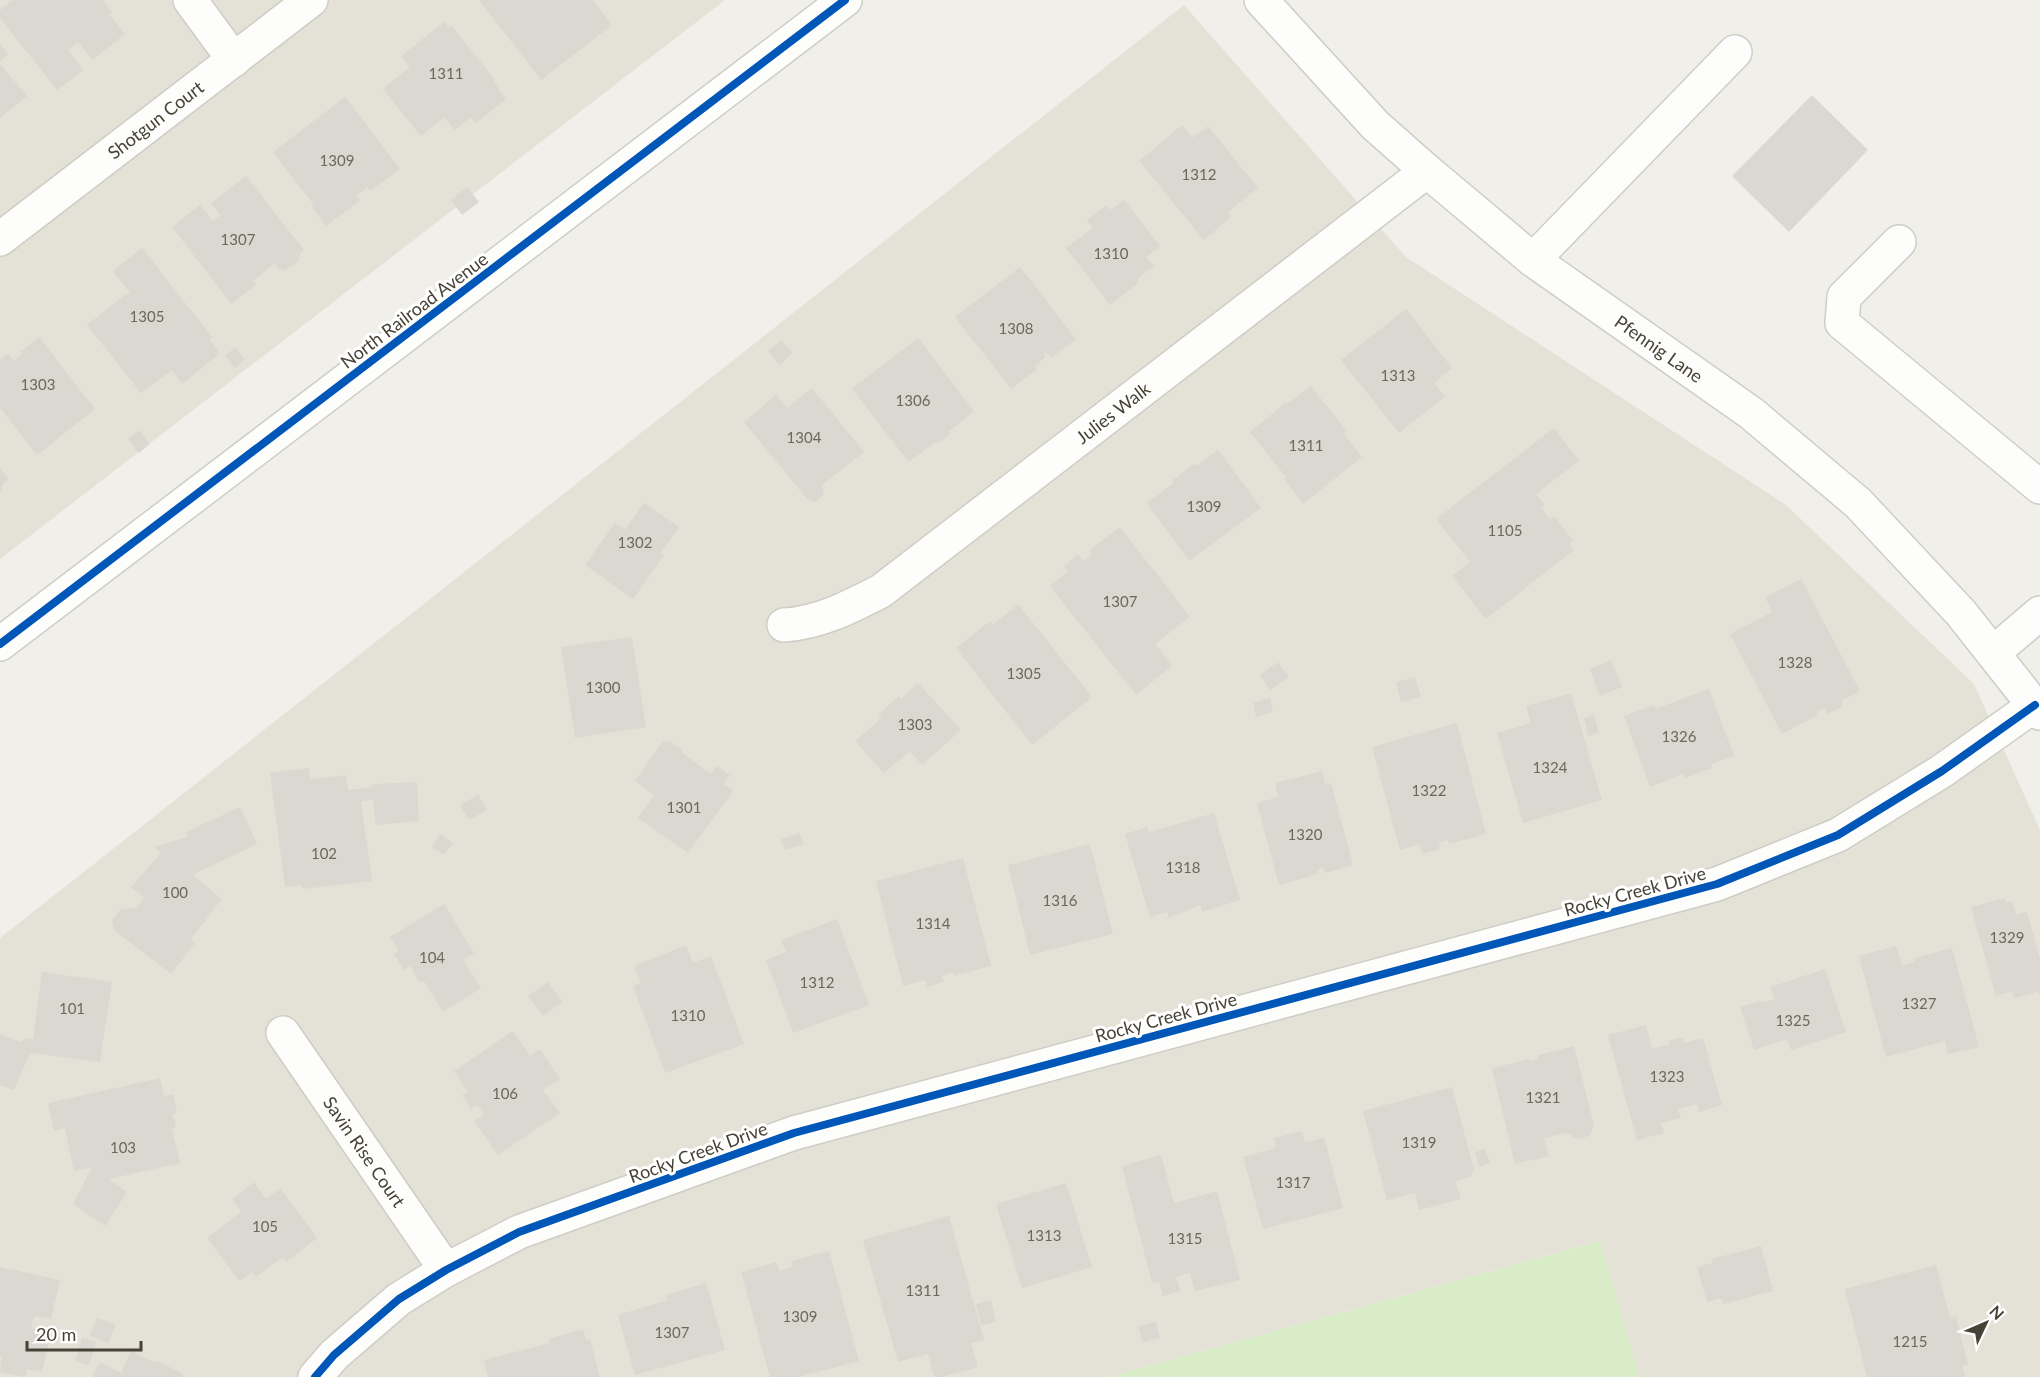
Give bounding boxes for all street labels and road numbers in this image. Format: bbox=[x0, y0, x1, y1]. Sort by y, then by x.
street label: Shotgun Court bbox=[103, 75, 208, 163]
street label: North Railroad Avenue bbox=[336, 247, 492, 373]
street label: Pfennig Lane bbox=[1611, 310, 1707, 387]
street label: Julies Walk bbox=[1071, 377, 1155, 448]
street label: Rocky Creek Drive bbox=[1562, 861, 1708, 921]
street label: Rocky Creek Drive bbox=[1093, 987, 1239, 1047]
street label: Savin Rise Court bbox=[319, 1092, 411, 1212]
street label: Rocky Creek Drive bbox=[626, 1117, 770, 1187]

